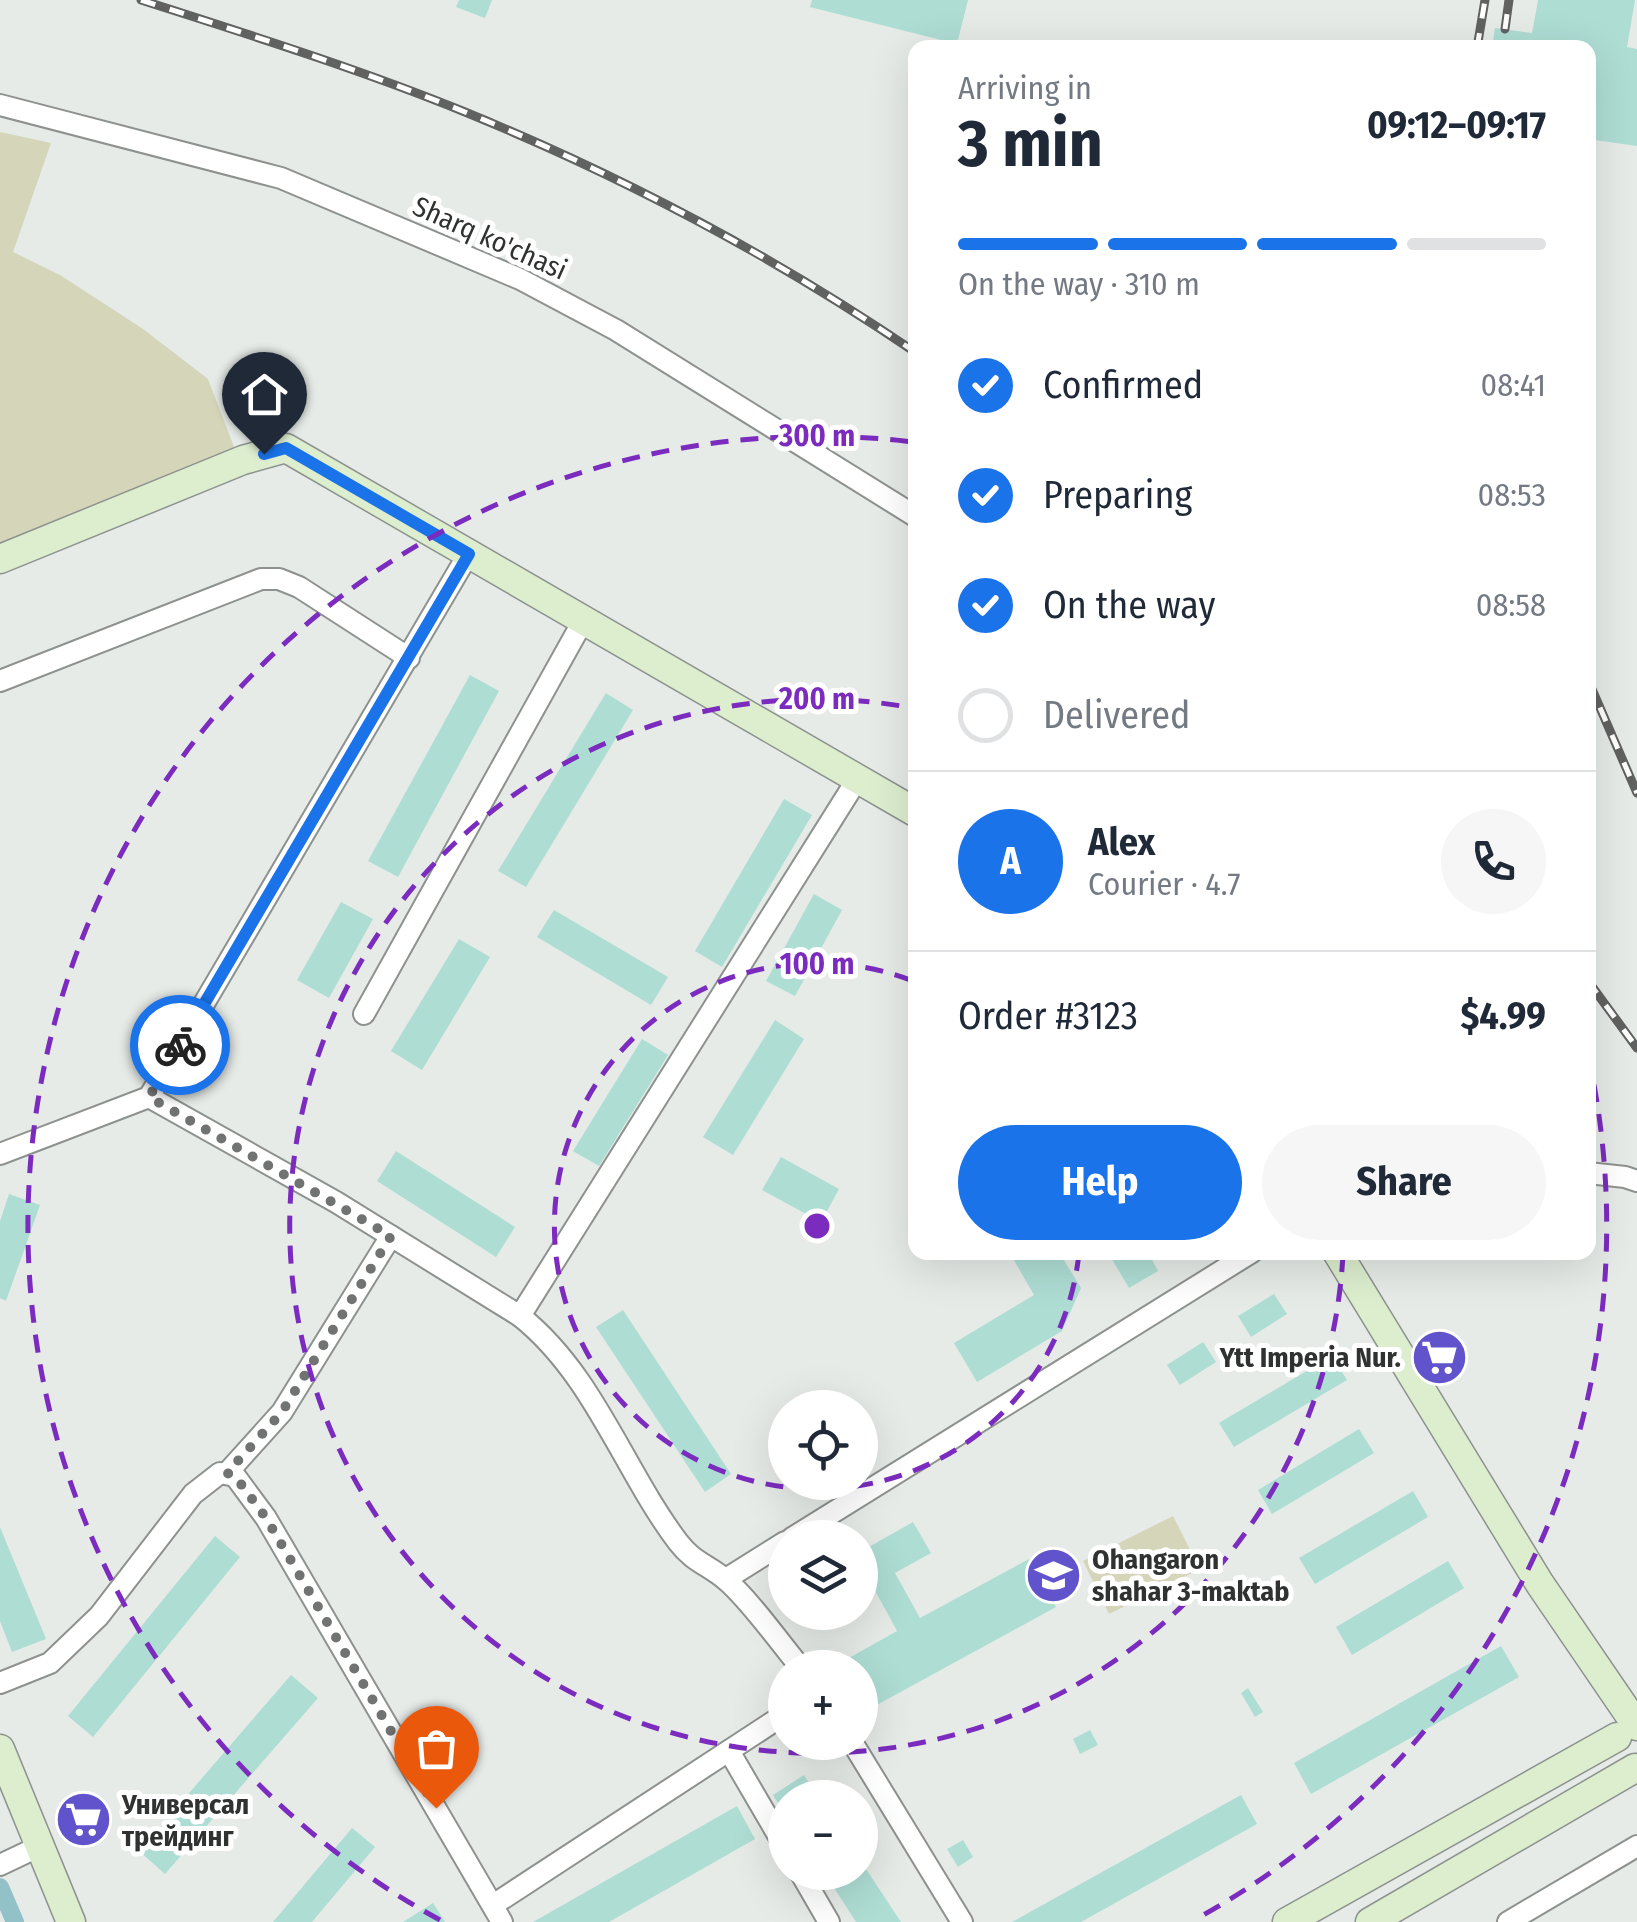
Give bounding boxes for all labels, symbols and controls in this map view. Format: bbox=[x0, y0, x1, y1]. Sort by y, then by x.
text: Arriving in bbox=[958, 69, 1092, 107]
text: 09:12–09:17 bbox=[1367, 102, 1546, 148]
text: 3 min bbox=[958, 105, 1103, 183]
street label: Sharq ko'chasi bbox=[408, 189, 572, 287]
text: On the way · 310 m bbox=[958, 265, 1200, 303]
pin bbox=[222, 352, 307, 455]
icon: check bbox=[958, 358, 1013, 413]
text: Confirmed bbox=[1043, 362, 1203, 408]
text: 08:41 bbox=[1480, 366, 1546, 404]
icon: home bbox=[237, 367, 292, 422]
text: 300 m bbox=[778, 418, 855, 454]
icon: check bbox=[958, 468, 1013, 523]
text: Preparing bbox=[1043, 472, 1192, 518]
text: 08:53 bbox=[1478, 476, 1546, 514]
icon: check bbox=[958, 578, 1013, 633]
text: On the way bbox=[1043, 582, 1215, 628]
text: 08:58 bbox=[1476, 586, 1546, 624]
text: 200 m bbox=[778, 681, 855, 717]
text: Delivered bbox=[1043, 692, 1190, 738]
button: phone bbox=[1441, 809, 1546, 914]
text: Alex bbox=[1088, 819, 1155, 865]
text: A bbox=[1000, 838, 1021, 884]
text: Courier · 4.7 bbox=[1088, 865, 1240, 903]
text: 100 m bbox=[780, 946, 854, 982]
text: Order #3123 bbox=[958, 993, 1138, 1039]
text: $4.99 bbox=[1460, 993, 1546, 1039]
courier bbox=[130, 995, 230, 1095]
icon: bike bbox=[153, 1018, 208, 1073]
button: Help bbox=[958, 1125, 1242, 1240]
button: Share bbox=[1262, 1125, 1546, 1240]
centre of rings bbox=[799, 1208, 835, 1244]
supermarket icon: Ytt Imperia Nur. bbox=[1410, 1327, 1470, 1387]
place label: Ytt Imperia Nur. bbox=[1219, 1341, 1401, 1374]
map controls bbox=[768, 1390, 878, 1890]
button: locate bbox=[768, 1390, 878, 1500]
button: layers bbox=[768, 1520, 878, 1630]
place label: Ohangaron shahar 3-maktab bbox=[1092, 1543, 1290, 1608]
school or university icon: Ohangaron shahar 3-maktab bbox=[1023, 1545, 1083, 1605]
button: + bbox=[768, 1650, 878, 1760]
pin bbox=[394, 1706, 479, 1809]
icon: bag bbox=[409, 1721, 464, 1776]
button: − bbox=[768, 1780, 878, 1890]
place label: Универсал трейдинг bbox=[121, 1788, 249, 1853]
supermarket icon: Универсал трейдинг bbox=[53, 1790, 113, 1850]

